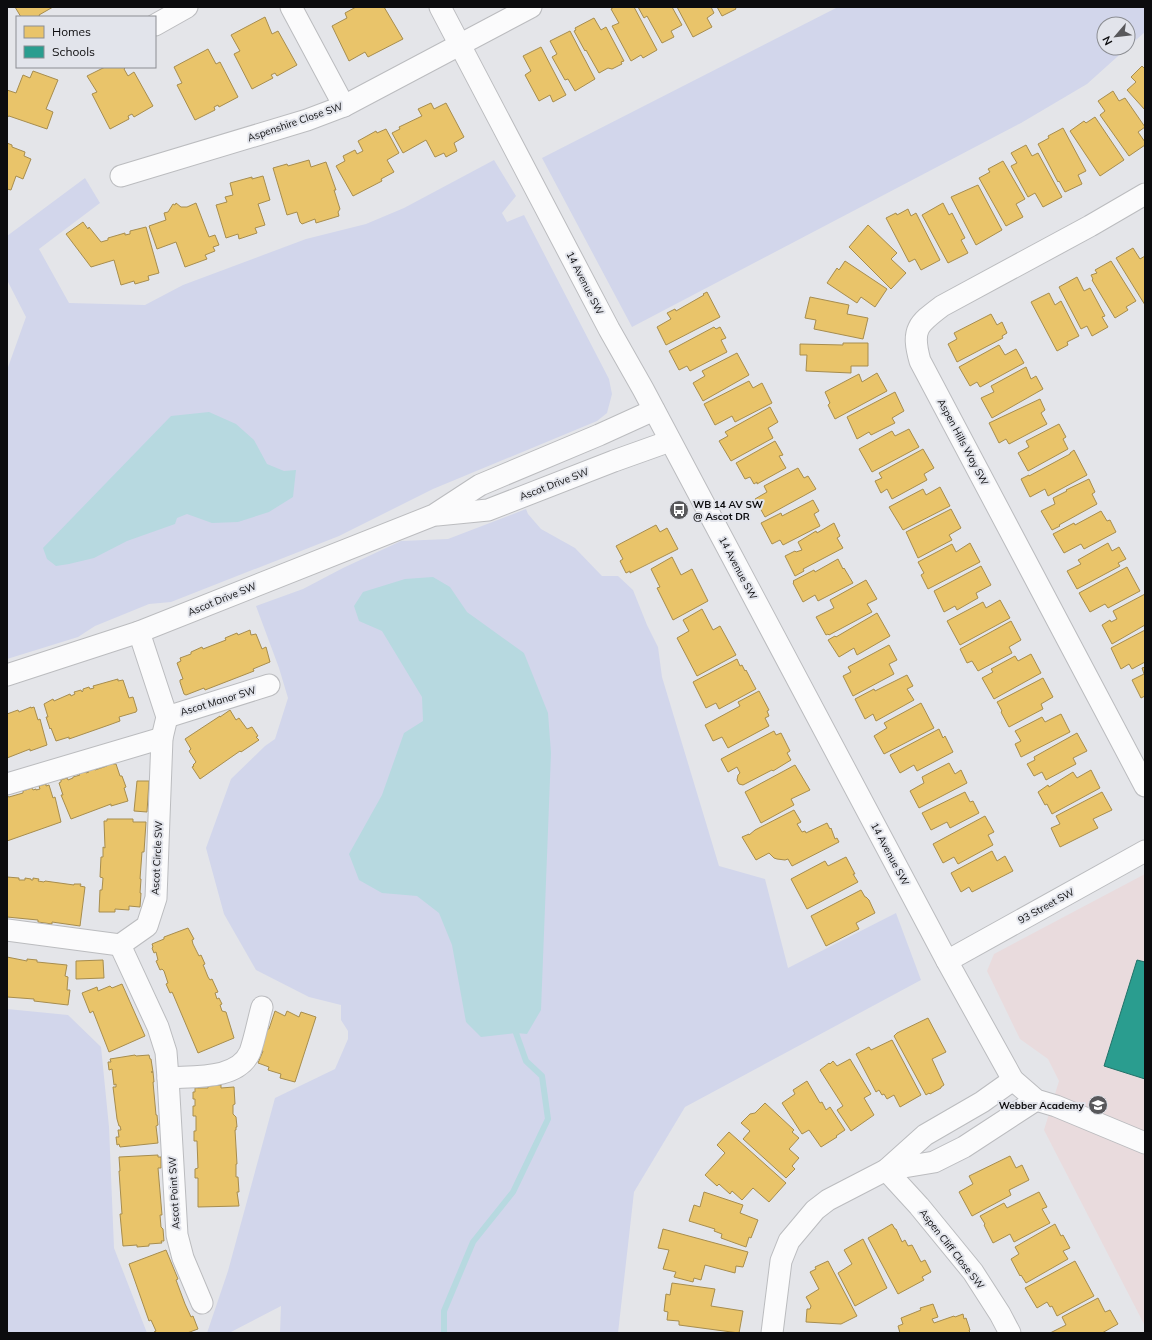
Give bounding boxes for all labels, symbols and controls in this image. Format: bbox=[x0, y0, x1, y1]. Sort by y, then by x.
legend bbox=[16, 16, 156, 68]
north arrow bbox=[1096, 16, 1136, 56]
text: Homes bbox=[52, 24, 91, 39]
text: N bbox=[1099, 34, 1115, 48]
text: Schools bbox=[52, 44, 95, 59]
street label: Aspenshire Close SW bbox=[246, 100, 344, 144]
street label: 14 Avenue SW bbox=[563, 249, 607, 317]
street label: Aspen Hills Way SW bbox=[935, 396, 991, 488]
street label: Ascot Drive SW bbox=[518, 465, 590, 503]
place label: WB 14 AV SW @ Ascot DR bbox=[693, 498, 763, 523]
bus stop icon: WB 14 AV SW @ Ascot DR bbox=[668, 499, 690, 521]
street label: 14 Avenue SW bbox=[716, 534, 760, 602]
street label: Ascot Drive SW bbox=[186, 579, 258, 619]
street label: Ascot Manor SW bbox=[179, 683, 257, 719]
street label: 14 Avenue SW bbox=[868, 820, 912, 888]
street label: Ascot Circle SW bbox=[149, 821, 165, 895]
street label: 93 Street SW bbox=[1016, 885, 1076, 927]
school or university icon: Webber Academy bbox=[1087, 1094, 1109, 1116]
place label: Webber Academy bbox=[999, 1099, 1085, 1112]
street label: Ascot Point SW bbox=[166, 1156, 182, 1230]
street label: Aspen Cliff Close SW bbox=[917, 1206, 987, 1292]

